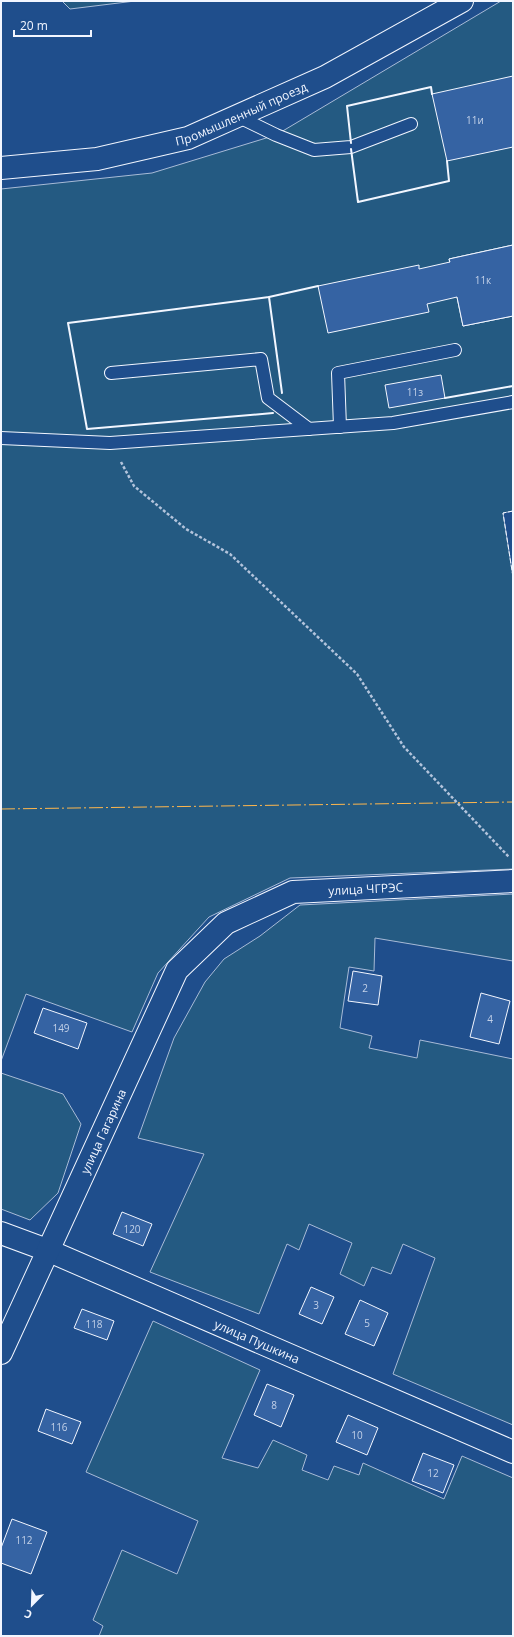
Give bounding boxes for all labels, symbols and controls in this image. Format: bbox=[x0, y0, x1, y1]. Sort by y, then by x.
scale bar bbox=[14, 12, 91, 38]
text: 20 m bbox=[20, 17, 48, 34]
street label: Промышленный проезд bbox=[173, 78, 310, 149]
house number: 11и bbox=[466, 113, 484, 127]
house number: 11к bbox=[475, 273, 492, 287]
house number: 11з bbox=[407, 385, 423, 399]
street label: улица ЧГРЭС bbox=[328, 878, 404, 899]
house number: 2 bbox=[362, 981, 368, 995]
house number: 4 bbox=[487, 1012, 493, 1026]
house number: 149 bbox=[52, 1021, 70, 1035]
street label: улица Гагарина bbox=[76, 1086, 130, 1177]
house number: 120 bbox=[123, 1222, 141, 1236]
house number: 3 bbox=[313, 1298, 319, 1312]
street label: улица Пушкина bbox=[212, 1315, 302, 1367]
house number: 5 bbox=[364, 1316, 370, 1330]
house number: 118 bbox=[85, 1317, 103, 1331]
house number: 8 bbox=[271, 1398, 277, 1412]
house number: 116 bbox=[50, 1420, 68, 1434]
house number: 10 bbox=[351, 1428, 363, 1442]
house number: 12 bbox=[427, 1466, 439, 1480]
house number: 112 bbox=[15, 1533, 33, 1547]
north arrow bbox=[12, 1585, 52, 1625]
text: С bbox=[22, 1606, 34, 1623]

